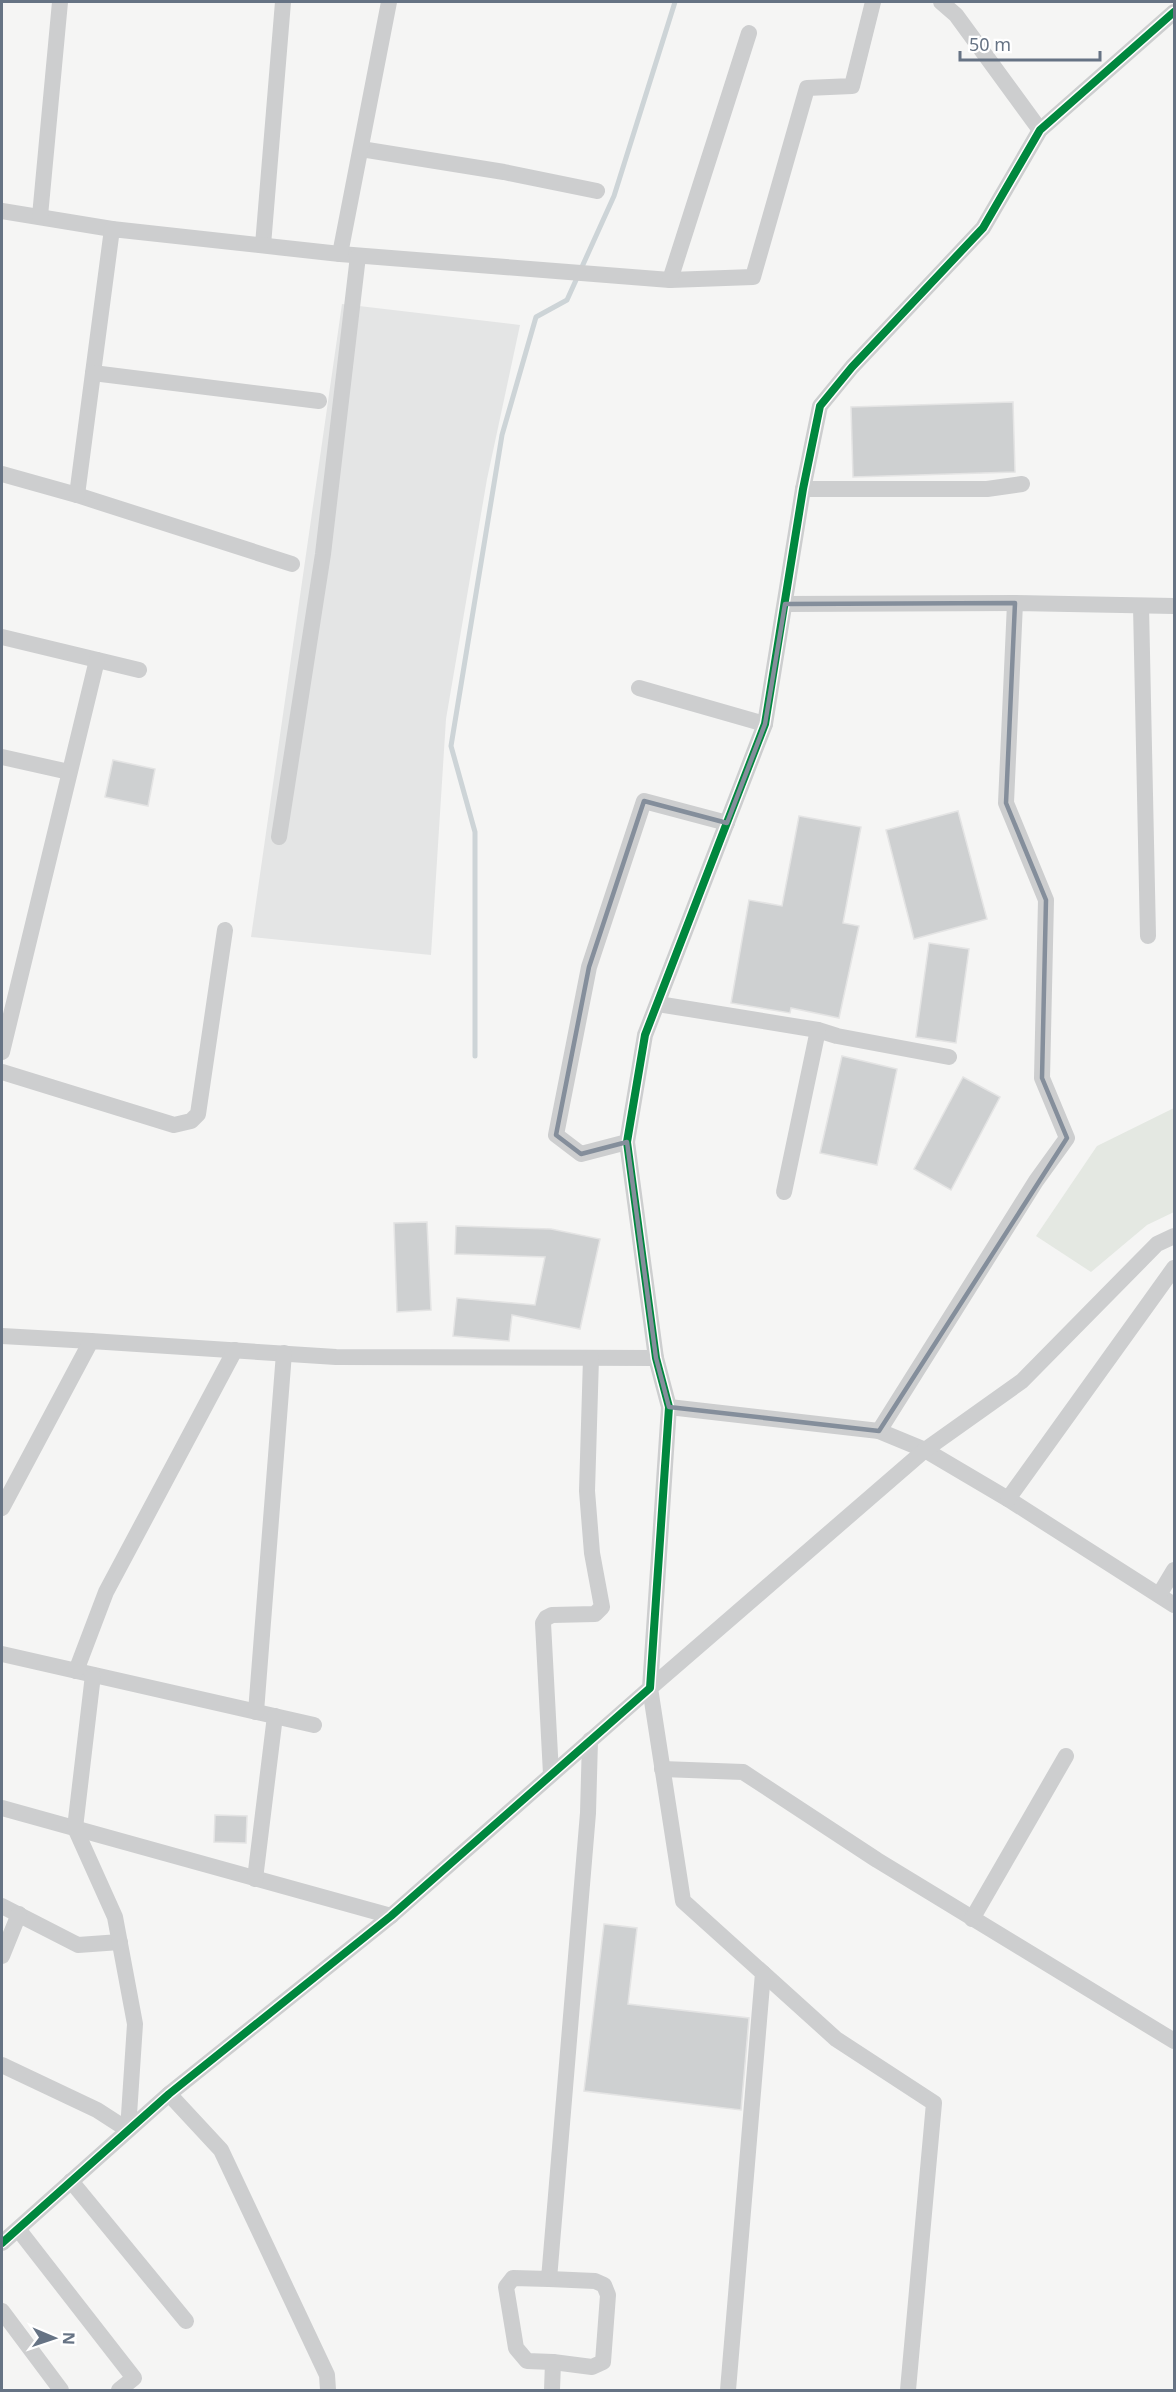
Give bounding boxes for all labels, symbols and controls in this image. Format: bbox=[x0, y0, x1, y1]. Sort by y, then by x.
scale bar bbox=[960, 24, 1100, 62]
text: 50 m bbox=[969, 32, 1011, 56]
north arrow bbox=[24, 2308, 84, 2368]
text: N bbox=[58, 2332, 80, 2345]

